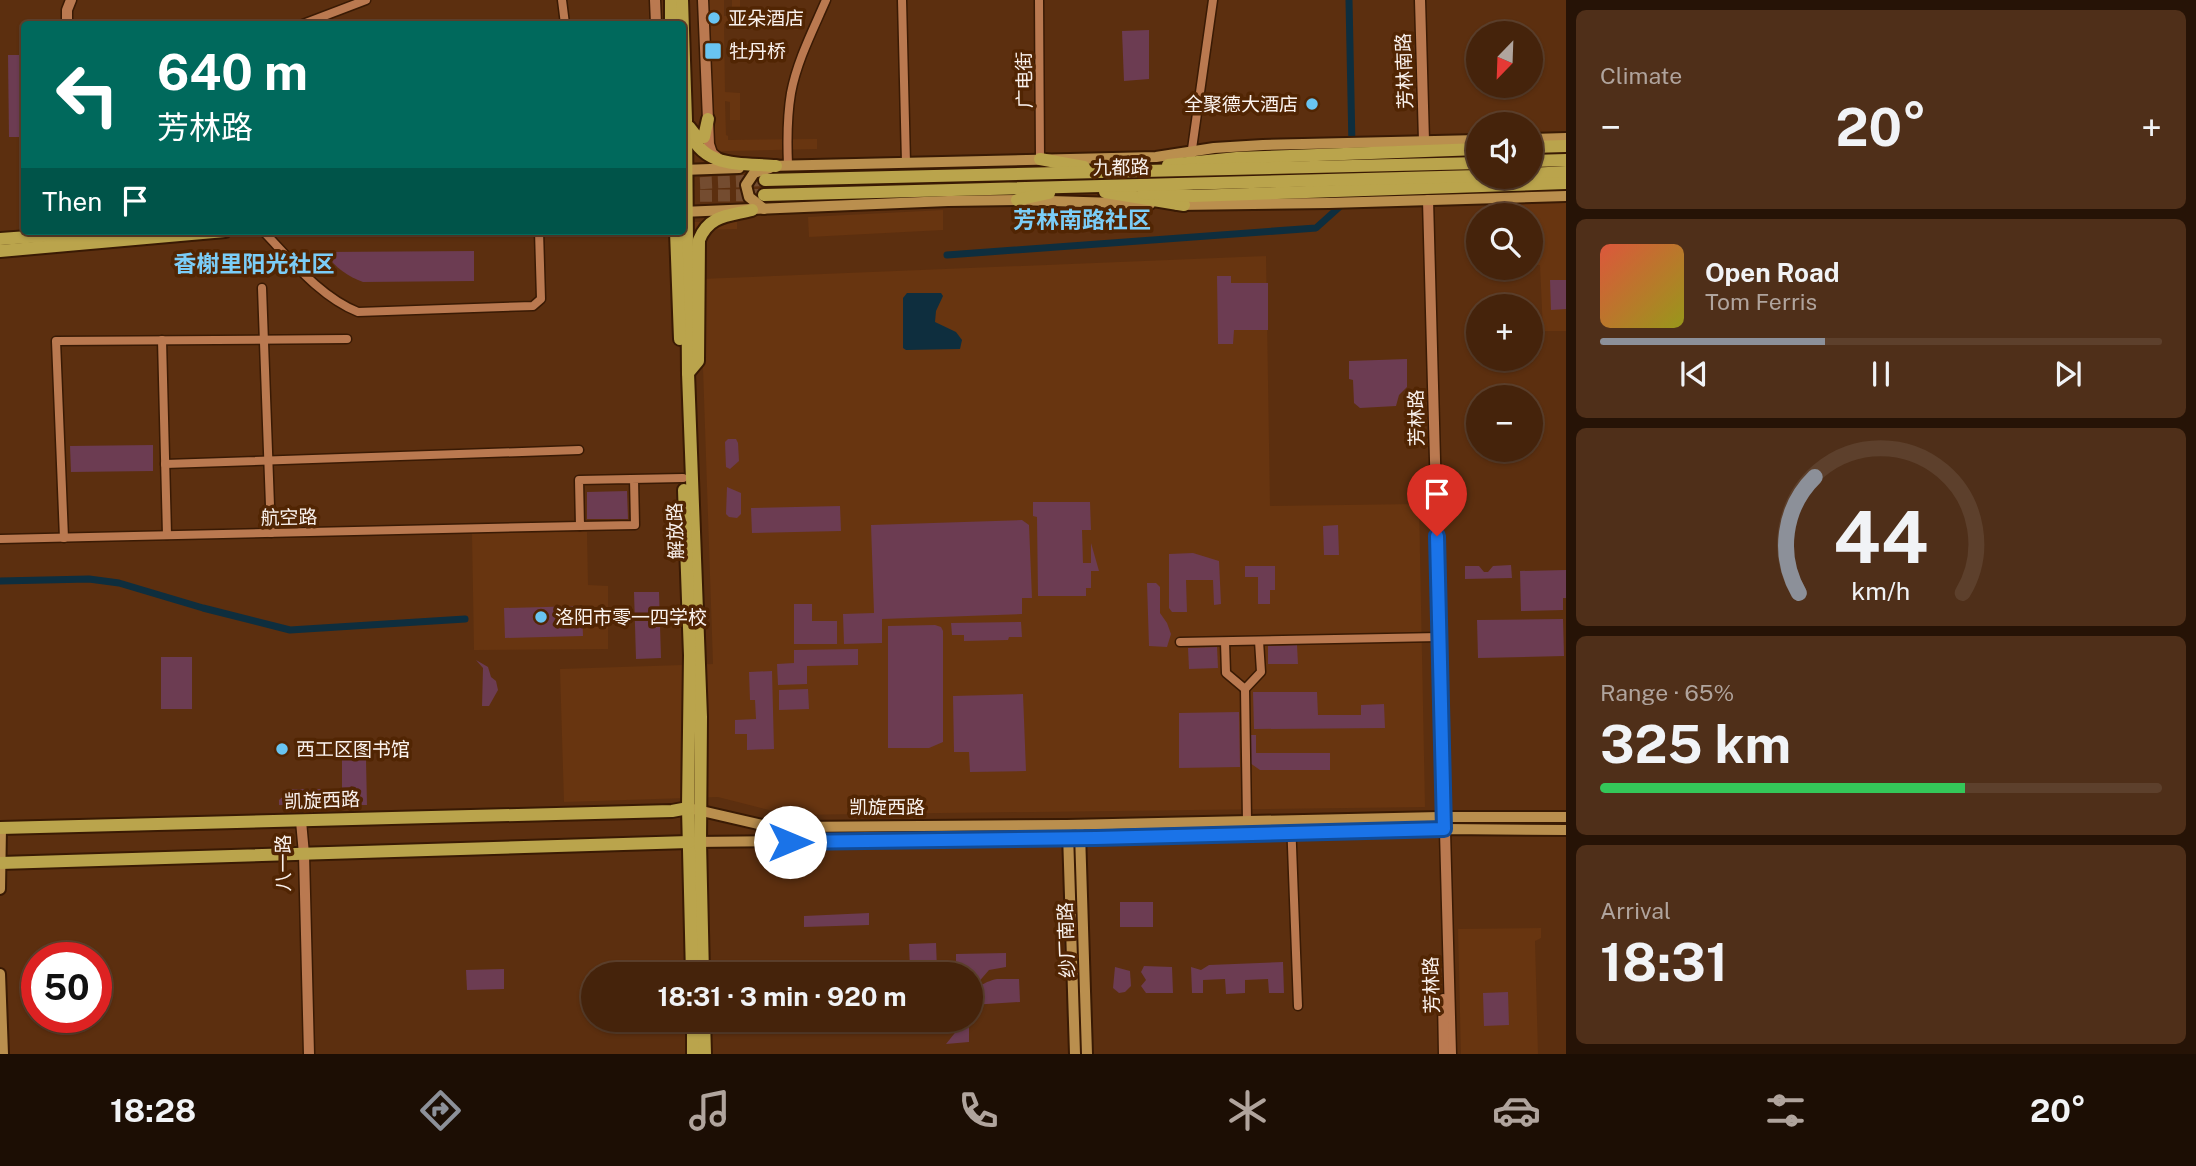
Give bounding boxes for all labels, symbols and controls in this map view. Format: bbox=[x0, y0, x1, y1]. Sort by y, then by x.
place label: 亚朵酒店 bbox=[728, 7, 804, 29]
marker: 亚朵酒店 bbox=[706, 10, 722, 26]
north arrow bbox=[1466, 21, 1544, 98]
map controls bbox=[1466, 21, 1543, 462]
street label: 芳林南路 bbox=[1392, 33, 1416, 109]
place label: 牡丹桥 bbox=[729, 40, 786, 62]
marker: 牡丹桥 bbox=[703, 41, 723, 61]
text: 640 m bbox=[157, 43, 308, 101]
icon: left bbox=[42, 49, 133, 140]
street label: 广电街 bbox=[1013, 51, 1035, 109]
text: Climate bbox=[1600, 62, 1682, 89]
place label: 全聚德大酒店 bbox=[1184, 93, 1298, 115]
marker: 全聚德大酒店 bbox=[1304, 96, 1320, 112]
text: 20° bbox=[1835, 97, 1927, 158]
text: − bbox=[1600, 105, 1621, 150]
text: + bbox=[2141, 105, 2162, 150]
text: 芳林路 bbox=[157, 109, 253, 146]
button: sound bbox=[1466, 112, 1543, 189]
street label: 九都路 bbox=[1092, 156, 1150, 178]
icon: arrive bbox=[116, 182, 154, 220]
text: Then bbox=[42, 186, 102, 217]
button: search bbox=[1466, 203, 1543, 280]
district label: 芳林南路社区 bbox=[1013, 206, 1151, 233]
district label: 香榭里阳光社区 bbox=[174, 250, 335, 277]
text: Open Road bbox=[1705, 257, 1840, 288]
text: Tom Ferris bbox=[1705, 288, 1817, 315]
button: + bbox=[1466, 294, 1543, 371]
icon: previous bbox=[1675, 355, 1713, 393]
icon: pause bbox=[1862, 355, 1900, 393]
icon: next bbox=[2049, 355, 2087, 393]
button: − bbox=[1466, 385, 1543, 462]
street label: 芳林路 bbox=[1405, 389, 1427, 447]
pin bbox=[1407, 464, 1467, 536]
icon: arrive bbox=[1418, 475, 1456, 513]
text: 44 bbox=[1833, 494, 1929, 579]
street label: 解放路 bbox=[663, 502, 687, 560]
street label: 航空路 bbox=[260, 506, 318, 528]
text: km/h bbox=[1852, 576, 1910, 606]
place label: 洛阳市零一四学校 bbox=[555, 606, 707, 628]
marker: 洛阳市零一四学校 bbox=[533, 609, 549, 625]
text: Range · 65% bbox=[1600, 679, 1734, 706]
text: 325 km bbox=[1600, 714, 1791, 775]
place label: 西工区图书馆 bbox=[296, 738, 410, 760]
marker: 西工区图书馆 bbox=[274, 741, 290, 757]
street label: 凯旋西路 bbox=[284, 788, 360, 812]
street label: 凯旋西路 bbox=[849, 796, 925, 818]
position arrow bbox=[753, 805, 827, 879]
street label: 八一路 bbox=[272, 834, 294, 892]
text: Arrival bbox=[1600, 897, 1671, 924]
street label: 纱厂南路 bbox=[1054, 902, 1078, 978]
text: 18:31 bbox=[1600, 932, 1728, 993]
speed limit sign: 50 bbox=[21, 942, 112, 1033]
street label: 芳林路 bbox=[1419, 956, 1443, 1014]
text: 18:31 · 3 min · 920 m bbox=[657, 981, 907, 1012]
icon: directions bbox=[416, 1086, 465, 1135]
icon: music bbox=[685, 1086, 734, 1135]
icon: phone bbox=[954, 1086, 1003, 1135]
icon: climate bbox=[1223, 1086, 1272, 1135]
icon: car bbox=[1492, 1086, 1541, 1135]
icon: filters bbox=[1761, 1086, 1810, 1135]
text: 18:28 bbox=[110, 1092, 196, 1129]
text: 20° bbox=[2030, 1092, 2086, 1129]

